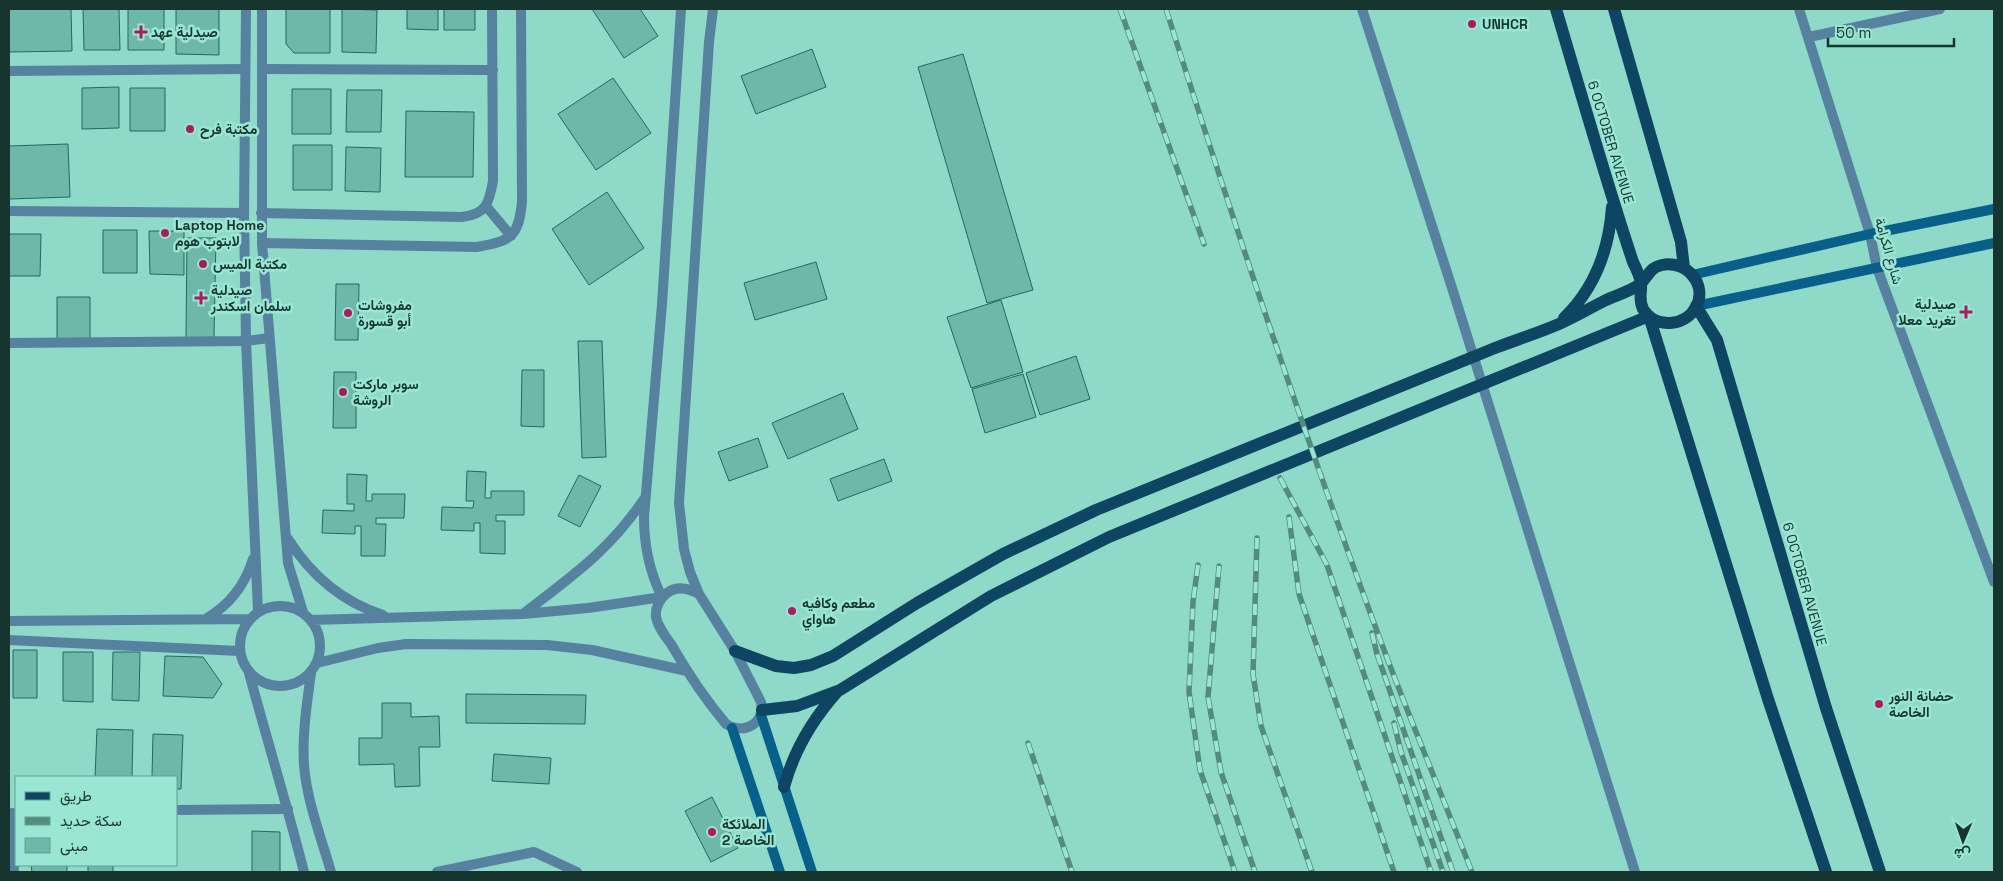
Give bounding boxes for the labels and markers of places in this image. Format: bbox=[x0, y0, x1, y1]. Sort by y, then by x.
place label: UNHCR bbox=[1482, 15, 1528, 33]
marker: UNHCR bbox=[1466, 18, 1478, 30]
place label: صيدلية عهد bbox=[151, 23, 218, 41]
marker: صيدلية عهد bbox=[135, 26, 147, 38]
place label: مكتبة فرح bbox=[200, 120, 258, 139]
marker: مكتبة فرح bbox=[184, 123, 196, 135]
place label: Laptop Home لابتوب هوم bbox=[175, 216, 264, 250]
marker: Laptop Home لابتوب هوم bbox=[159, 227, 171, 239]
place label: مكتبة الميس bbox=[213, 255, 287, 273]
marker: مكتبة الميس bbox=[197, 258, 209, 270]
place label: صيدلية سلمان اسكندر bbox=[210, 281, 291, 315]
marker: صيدلية سلمان اسكندر bbox=[195, 292, 207, 304]
place label: صيدلية تغريد معلا bbox=[1898, 295, 1957, 329]
place label: مفروشات أبو قسورة bbox=[358, 296, 412, 330]
marker: صيدلية تغريد معلا bbox=[1960, 306, 1972, 318]
marker: مفروشات أبو قسورة bbox=[342, 307, 354, 319]
place label: سوبر ماركت الروشة bbox=[353, 375, 419, 409]
marker: سوبر ماركت الروشة bbox=[337, 386, 349, 398]
place label: مطعم وكافيه هاواي bbox=[802, 594, 876, 631]
marker: مطعم وكافيه هاواي bbox=[786, 605, 798, 617]
place label: حضانة النور الخاصة bbox=[1888, 687, 1954, 721]
marker: حضانة النور الخاصة bbox=[1873, 698, 1885, 710]
place label: الملائكة الخاصة 2 bbox=[722, 815, 774, 849]
marker: الملائكة الخاصة 2 bbox=[706, 826, 718, 838]

